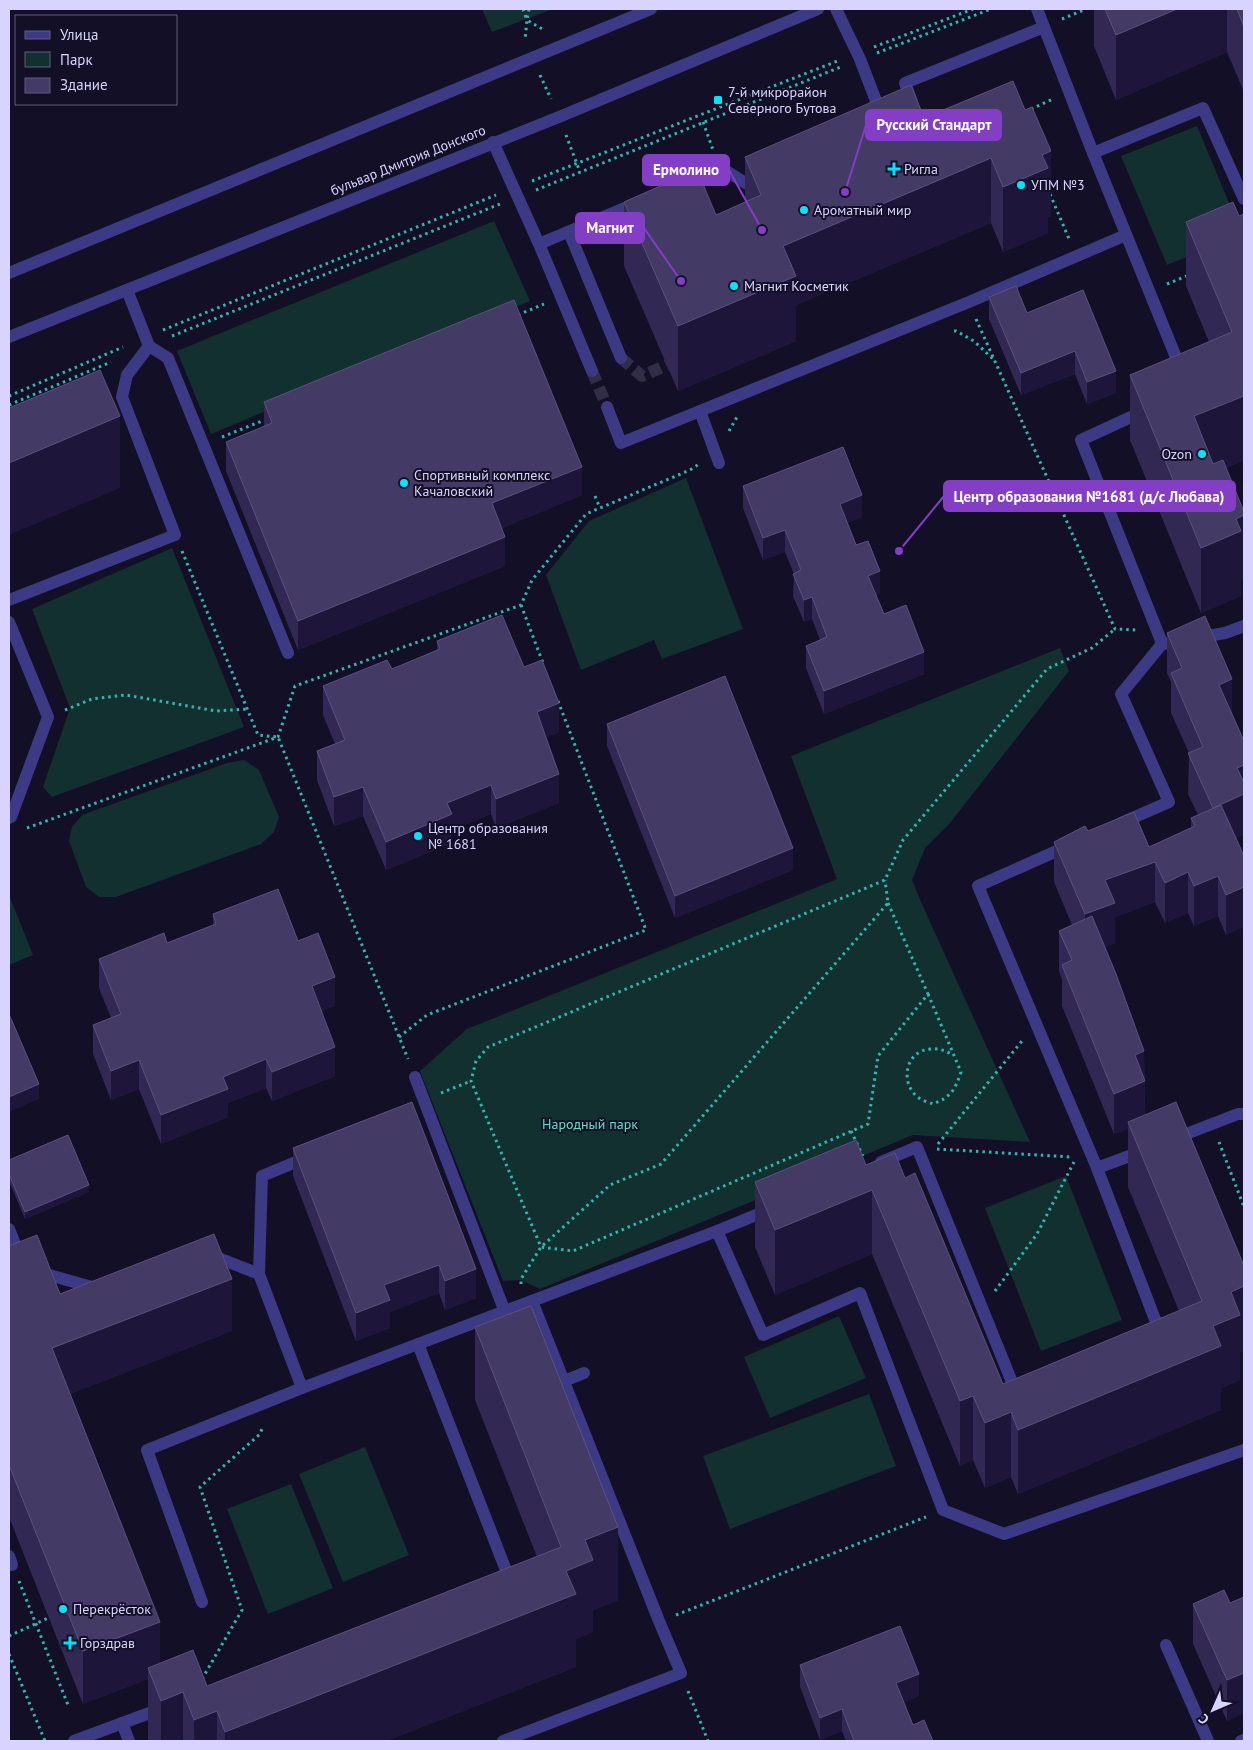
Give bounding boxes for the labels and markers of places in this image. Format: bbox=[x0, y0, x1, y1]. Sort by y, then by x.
place label: 7-й микрорайон Северного Бутова bbox=[728, 83, 837, 117]
marker: 7-й микрорайон Северного Бутова bbox=[712, 94, 724, 106]
callout: Русский Стандарт bbox=[866, 110, 1001, 140]
callout: Ермолино bbox=[643, 155, 729, 185]
place label: Ригла bbox=[904, 160, 938, 178]
marker: Ригла bbox=[888, 163, 900, 175]
place label: УПМ №3 bbox=[1031, 176, 1085, 194]
marker: УПМ №3 bbox=[1015, 179, 1027, 191]
place label: Ароматный мир bbox=[814, 201, 911, 219]
marker: Ароматный мир bbox=[798, 204, 810, 216]
callout: Магнит bbox=[576, 213, 644, 243]
place label: Магнит Косметик bbox=[744, 277, 849, 295]
marker: Магнит Косметик bbox=[728, 280, 740, 292]
place label: Ozon bbox=[1162, 445, 1192, 463]
marker: Ozon bbox=[1196, 448, 1208, 460]
place label: Спортивный комплекс Качаловский bbox=[414, 466, 550, 500]
marker: Спортивный комплекс Качаловский bbox=[398, 477, 410, 489]
callout: Центр образования №1681 (д/с Любава) bbox=[944, 481, 1235, 511]
place label: Центр образования № 1681 bbox=[428, 819, 548, 853]
marker: Центр образования № 1681 bbox=[412, 830, 424, 842]
place label: Перекрёсток bbox=[73, 1600, 151, 1618]
marker: Перекрёсток bbox=[57, 1603, 69, 1615]
place label: Горздрав bbox=[80, 1634, 135, 1652]
marker: Горздрав bbox=[64, 1637, 76, 1649]

